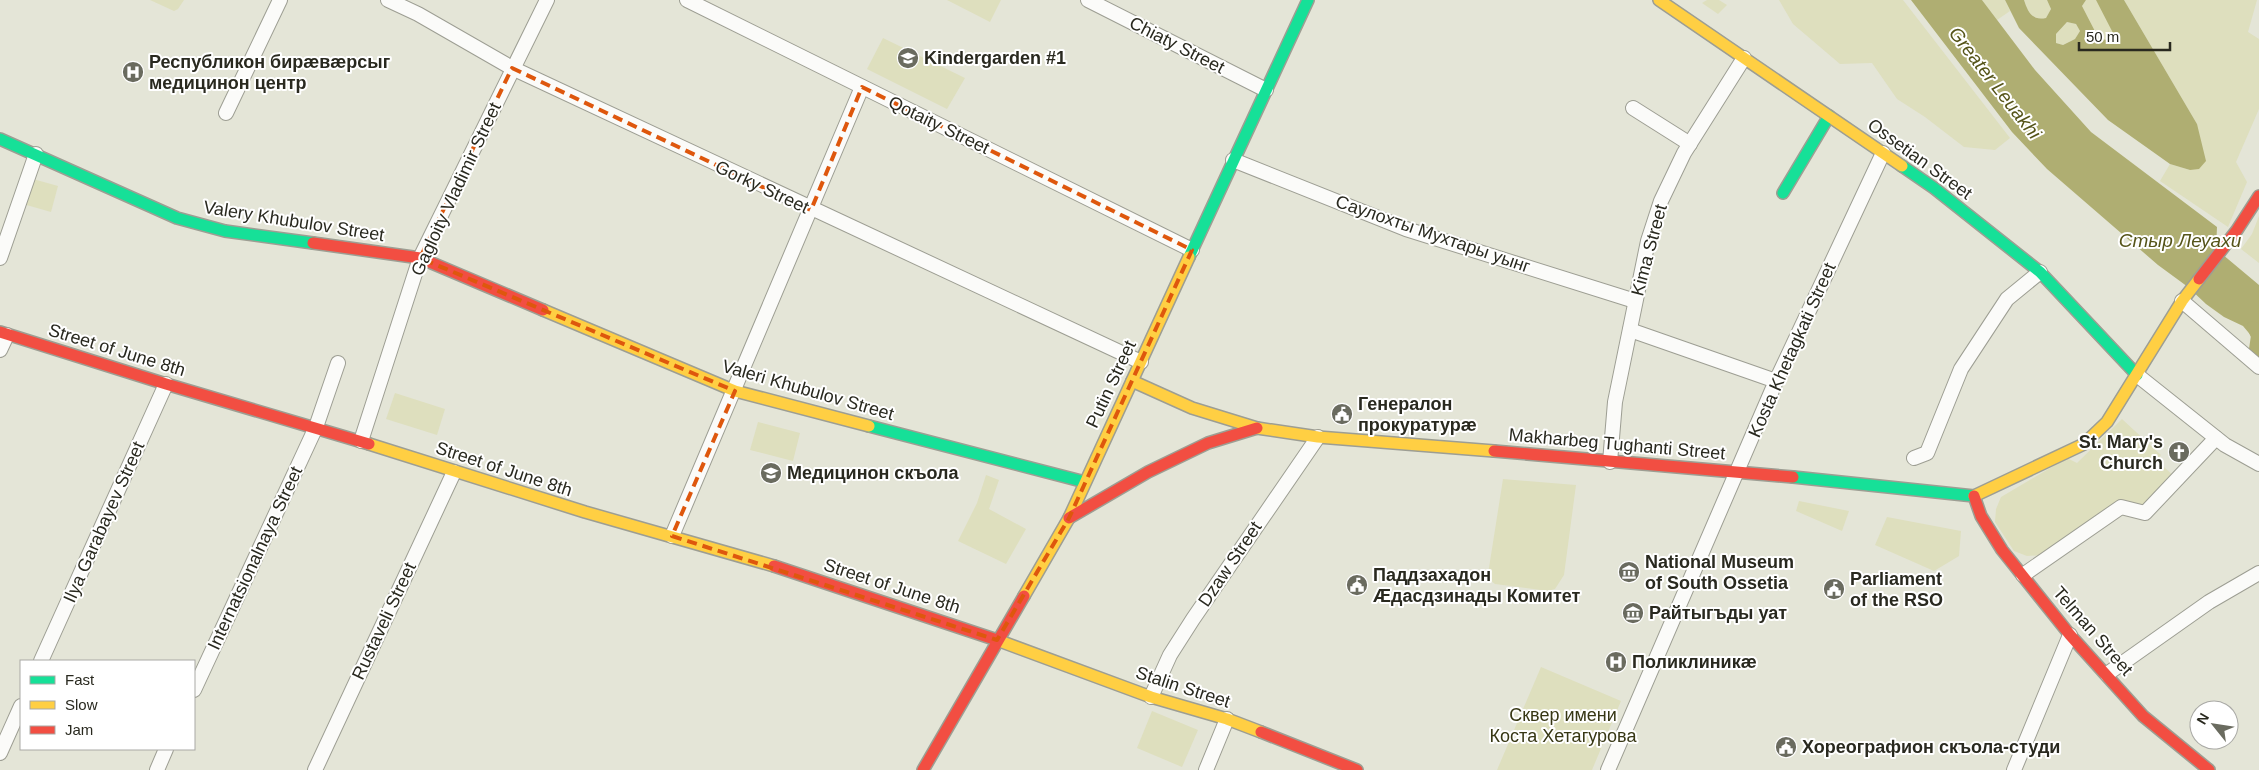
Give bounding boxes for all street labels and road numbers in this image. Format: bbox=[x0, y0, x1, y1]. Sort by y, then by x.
street label: Chiaty Street bbox=[1126, 12, 1228, 78]
street label: Qotaity Street bbox=[885, 92, 993, 158]
street label: Gagloity Vladimir Street bbox=[407, 99, 505, 279]
street label: Ossetian Street bbox=[1864, 114, 1976, 204]
street label: Gorky Street bbox=[712, 157, 812, 217]
street label: Саулохты Мухтары уынг bbox=[1333, 191, 1533, 277]
street label: Valery Khubulov Street bbox=[202, 197, 386, 245]
street label: Kima Street bbox=[1627, 202, 1671, 298]
street label: Kosta Khetagkati Street bbox=[1744, 260, 1840, 440]
street label: Street of June 8th bbox=[46, 320, 188, 380]
street label: Putin Street bbox=[1082, 337, 1140, 431]
street label: Valeri Khubulov Street bbox=[720, 356, 896, 424]
street label: Makharbeg Tughanti Street bbox=[1508, 425, 1726, 463]
street label: Ilya Garabayev Street bbox=[59, 438, 149, 606]
street label: Street of June 8th bbox=[433, 438, 575, 500]
street label: Internatsionalnaya Street bbox=[204, 463, 306, 653]
street label: Dzaw Street bbox=[1194, 518, 1266, 610]
street label: Street of June 8th bbox=[821, 555, 963, 617]
street label: Rustaveli Street bbox=[348, 559, 420, 683]
street label: Telman Street bbox=[2049, 583, 2137, 679]
street label: Stalin Street bbox=[1133, 662, 1233, 712]

